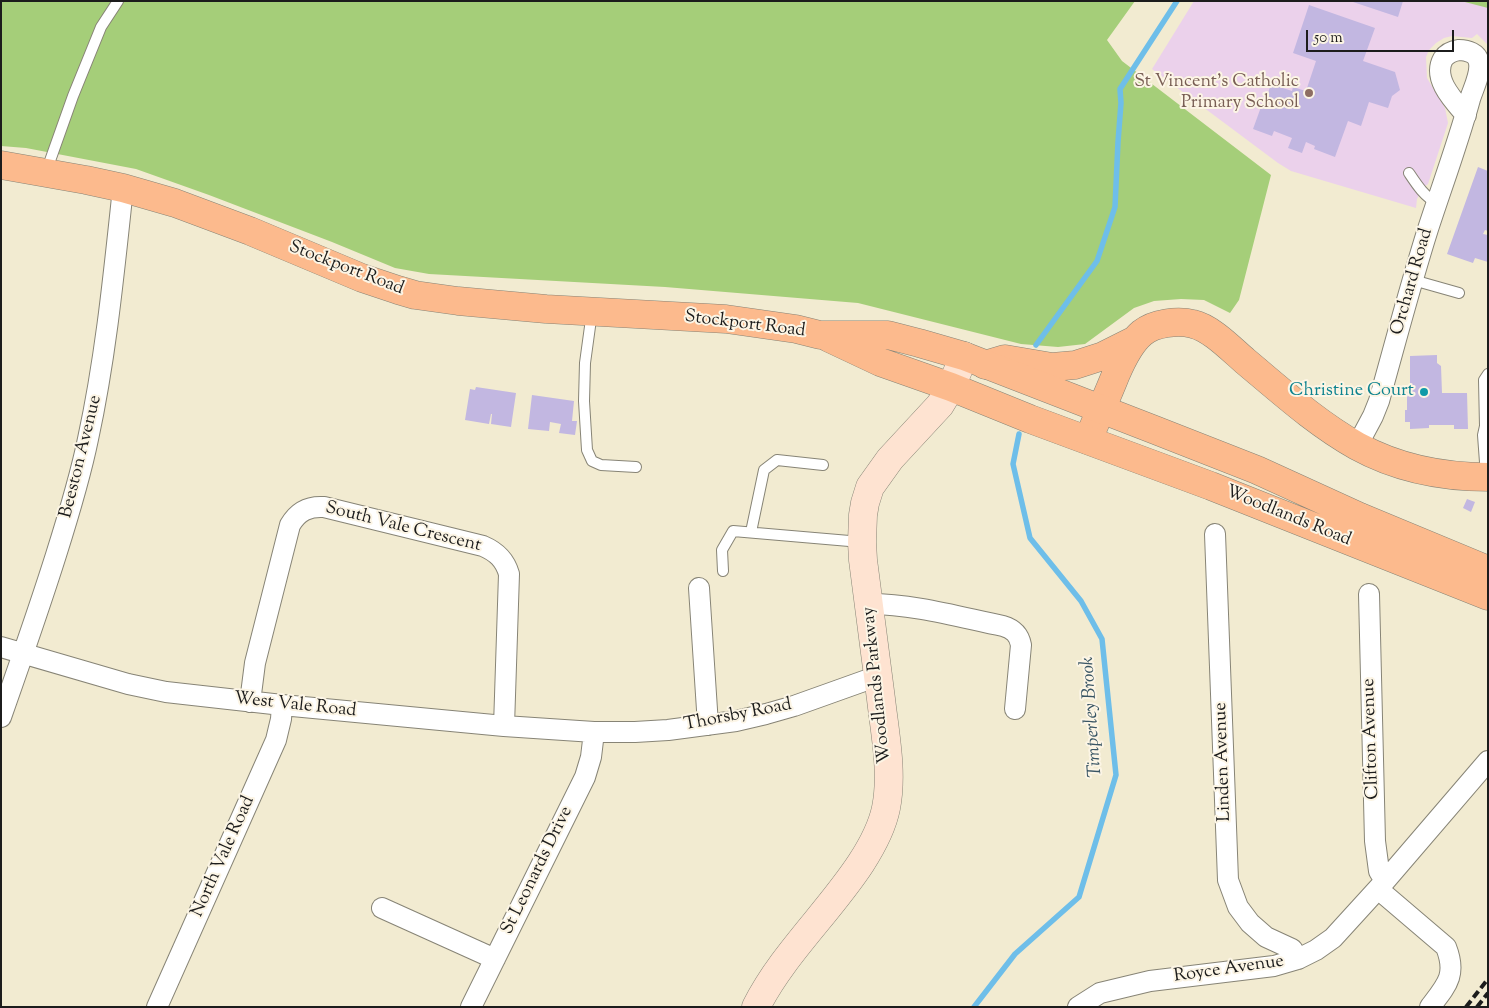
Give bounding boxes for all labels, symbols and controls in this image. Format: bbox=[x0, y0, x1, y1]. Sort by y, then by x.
scale bar bbox=[1309, 20, 1456, 52]
text: 50 m bbox=[1314, 28, 1343, 49]
place label: St Vincent's Catholic Primary School bbox=[1134, 72, 1299, 115]
marker: St Vincent's Catholic Primary School bbox=[1303, 87, 1315, 99]
street label: Orchard Road bbox=[1387, 226, 1439, 338]
street label: Stockport Road bbox=[285, 237, 407, 301]
street label: Stockport Road bbox=[683, 307, 807, 343]
place label: Christine Court bbox=[1289, 381, 1414, 403]
marker: Christine Court bbox=[1418, 386, 1430, 398]
street label: Beeston Avenue bbox=[56, 393, 108, 521]
street label: Woodlands Road bbox=[1222, 482, 1354, 552]
street label: South Vale Crescent bbox=[323, 498, 483, 558]
street label: Woodlands Parkway bbox=[859, 606, 897, 764]
water label: Timperley Brook bbox=[1077, 656, 1109, 778]
street label: Clifton Avenue bbox=[1359, 678, 1385, 800]
street label: West Vale Road bbox=[233, 689, 357, 723]
street label: Thorsby Road bbox=[682, 695, 794, 737]
street label: Linden Avenue bbox=[1211, 702, 1237, 822]
street label: North Vale Road bbox=[188, 793, 260, 921]
street label: St Leonards Drive bbox=[498, 804, 578, 938]
street label: Royce Avenue bbox=[1173, 952, 1285, 988]

